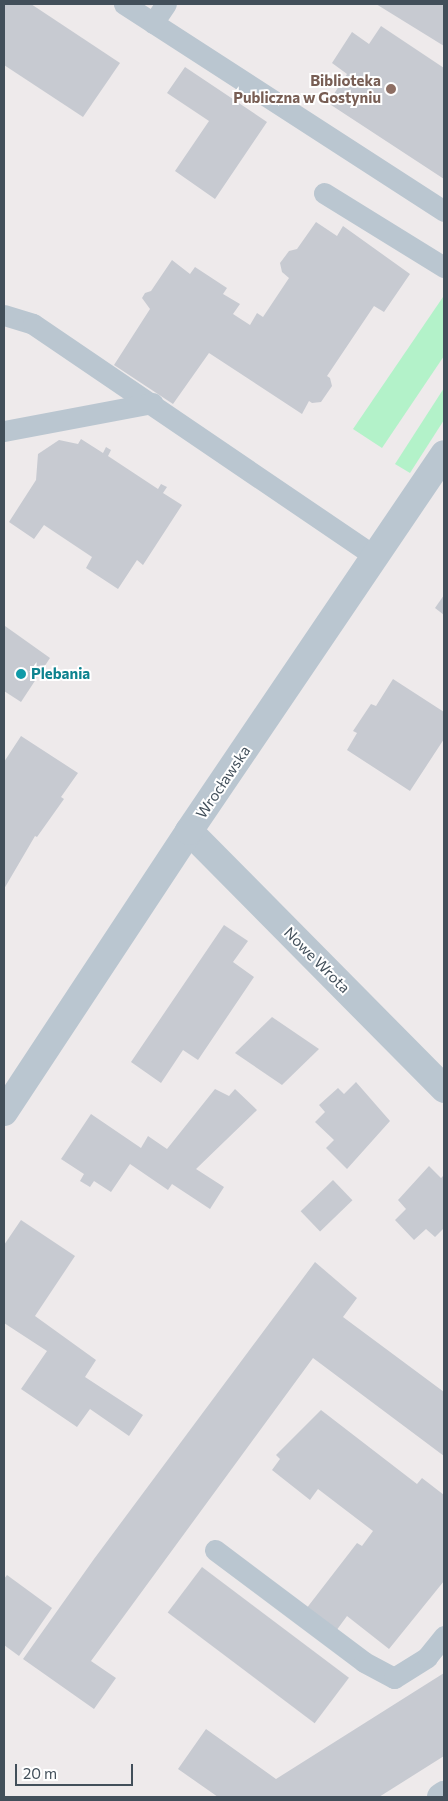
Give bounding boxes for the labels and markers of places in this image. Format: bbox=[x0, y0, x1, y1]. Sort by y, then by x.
place label: Biblioteka Publiczna w Gostyniu bbox=[233, 71, 381, 106]
marker: Biblioteka Publiczna w Gostyniu bbox=[385, 83, 397, 95]
place label: Plebania bbox=[31, 665, 90, 683]
marker: Plebania bbox=[15, 668, 27, 680]

